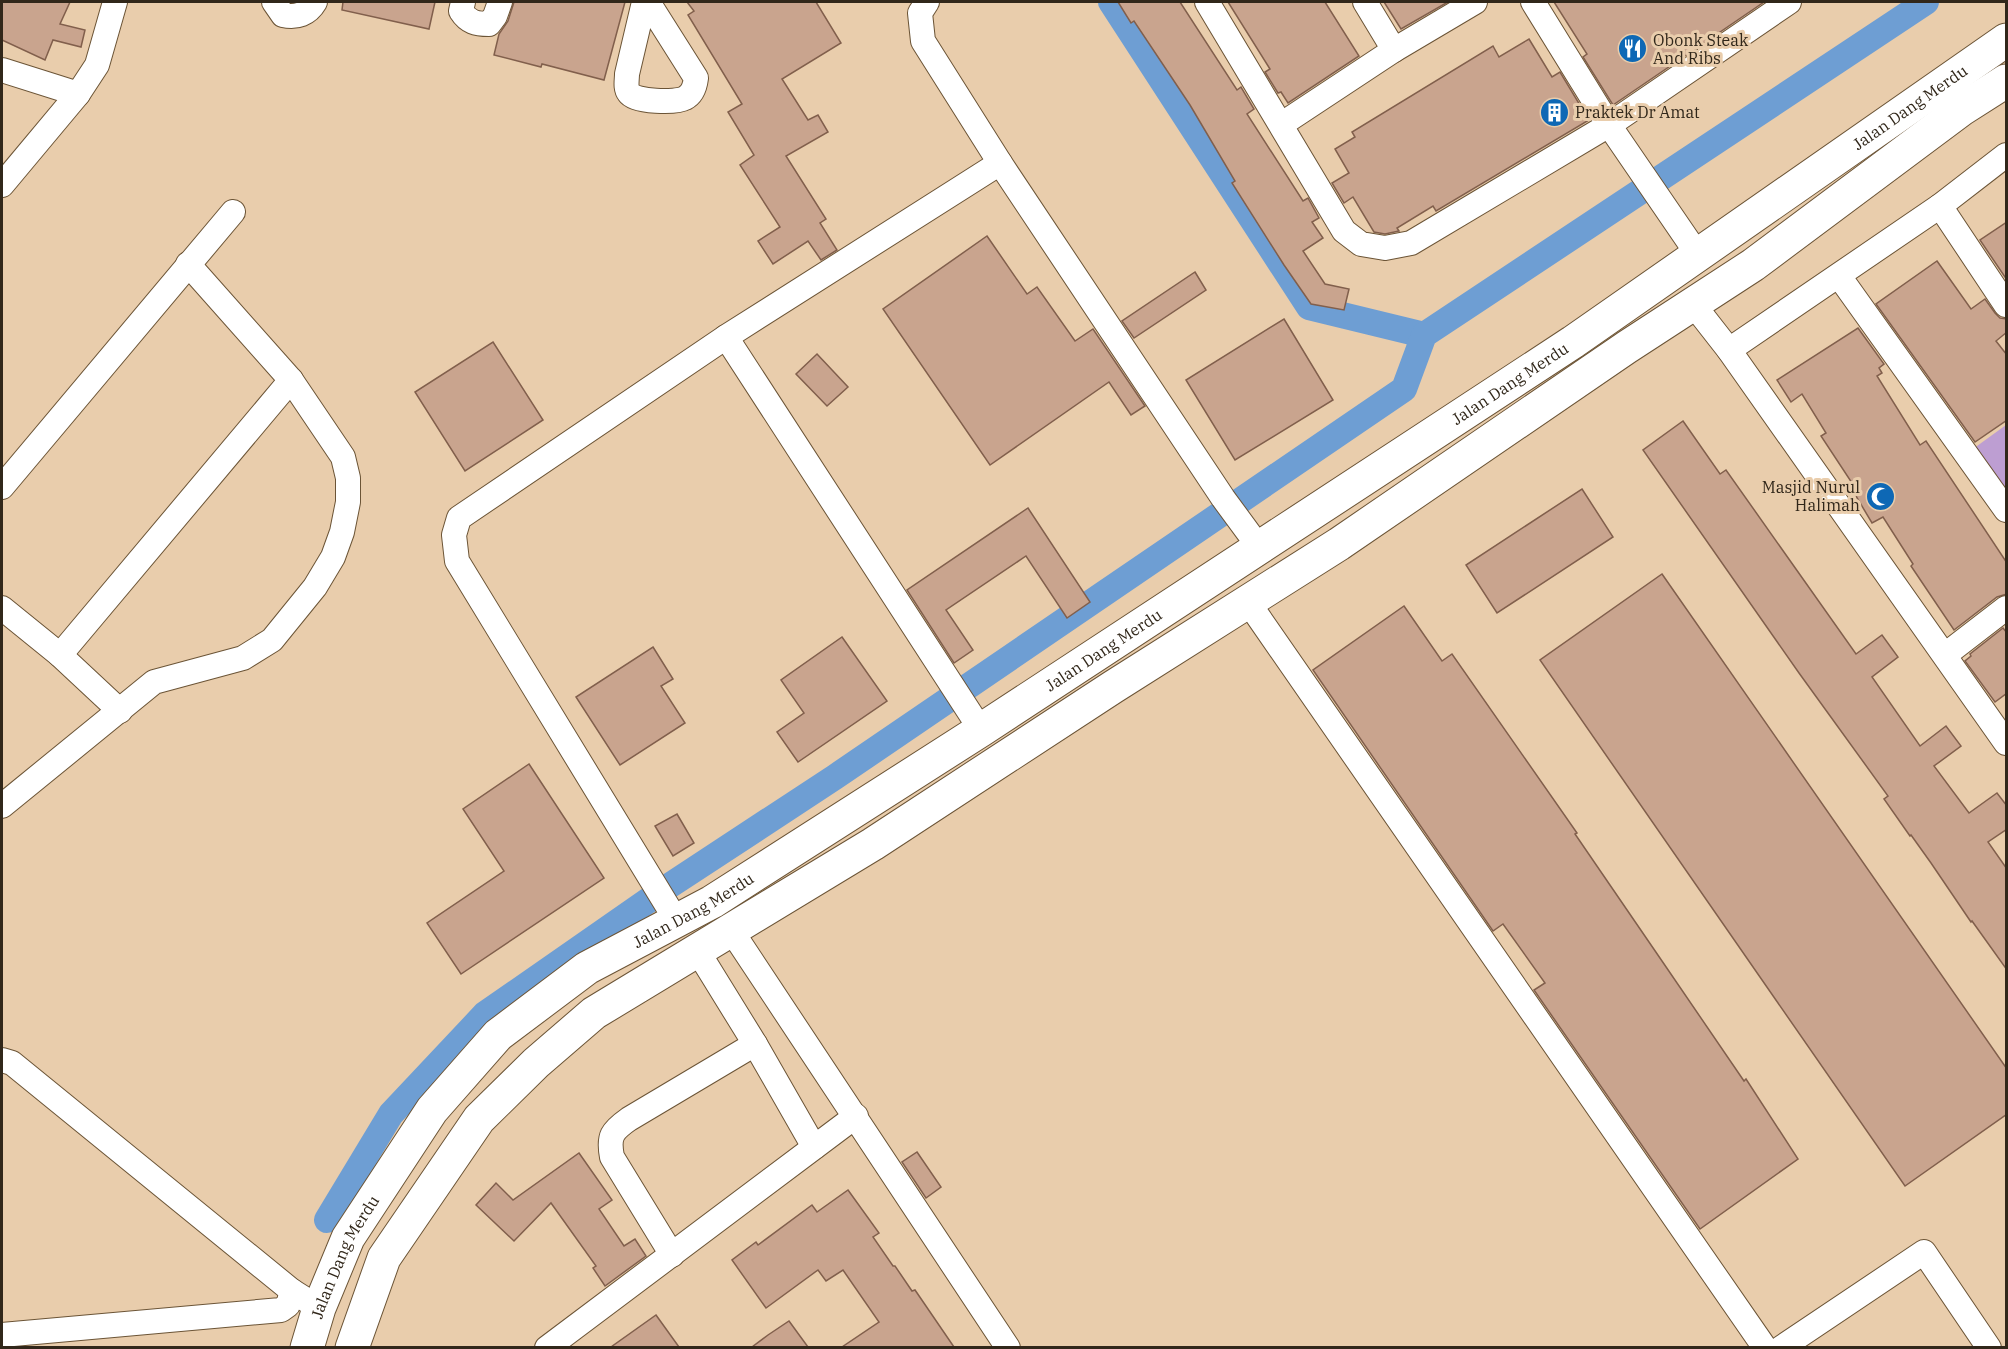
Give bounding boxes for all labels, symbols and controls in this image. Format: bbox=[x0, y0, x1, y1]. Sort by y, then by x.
place label: Obonk Steak And Ribs bbox=[1653, 30, 1749, 68]
restaurant icon: Obonk Steak And Ribs bbox=[1616, 33, 1648, 65]
street label: Jalan Dang Merdu bbox=[1848, 60, 1971, 154]
building icon: Praktek Dr Amat bbox=[1538, 96, 1570, 128]
place label: Praktek Dr Amat bbox=[1575, 102, 1700, 122]
street label: Jalan Dang Merdu bbox=[1448, 338, 1572, 429]
place label: Masjid Nurul Halimah bbox=[1762, 477, 1860, 515]
mosque icon: Masjid Nurul Halimah bbox=[1865, 480, 1897, 512]
street label: Jalan Dang Merdu bbox=[1041, 604, 1166, 695]
street label: Jalan Dang Merdu bbox=[629, 868, 757, 952]
street label: Jalan Dang Merdu bbox=[306, 1191, 383, 1321]

